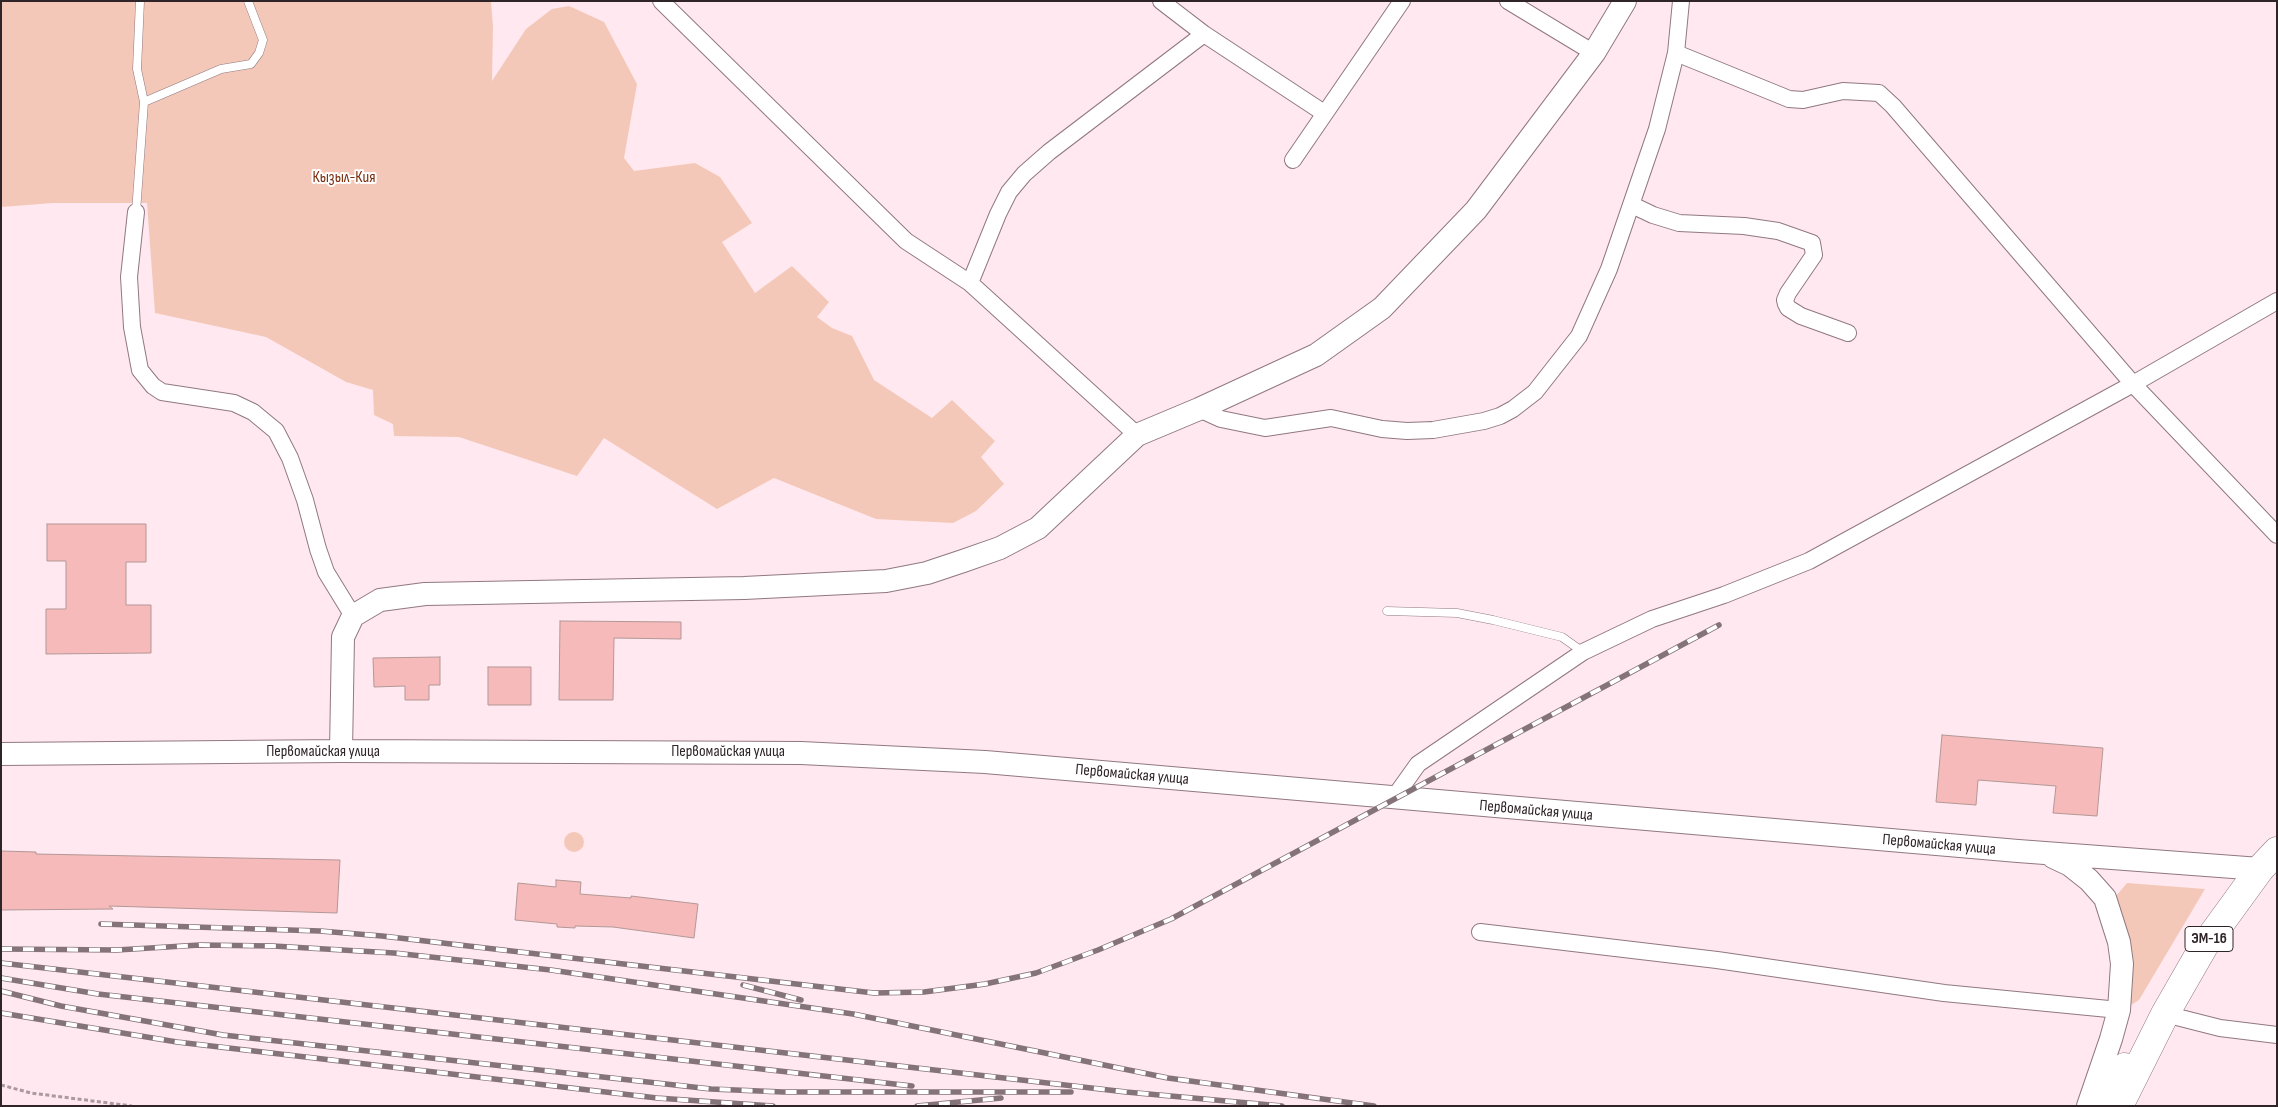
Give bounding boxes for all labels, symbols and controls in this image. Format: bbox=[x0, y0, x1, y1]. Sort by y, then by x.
park label: Кызыл-Кия bbox=[313, 168, 375, 188]
street label: Первомайская улица bbox=[266, 742, 380, 762]
street label: Первомайская улица bbox=[671, 742, 785, 762]
street label: Первомайская улица bbox=[1075, 760, 1189, 790]
street label: Первомайская улица bbox=[1479, 796, 1593, 826]
street label: Первомайская улица bbox=[1882, 830, 1996, 860]
road number: ЭМ-16 bbox=[2185, 926, 2233, 952]

